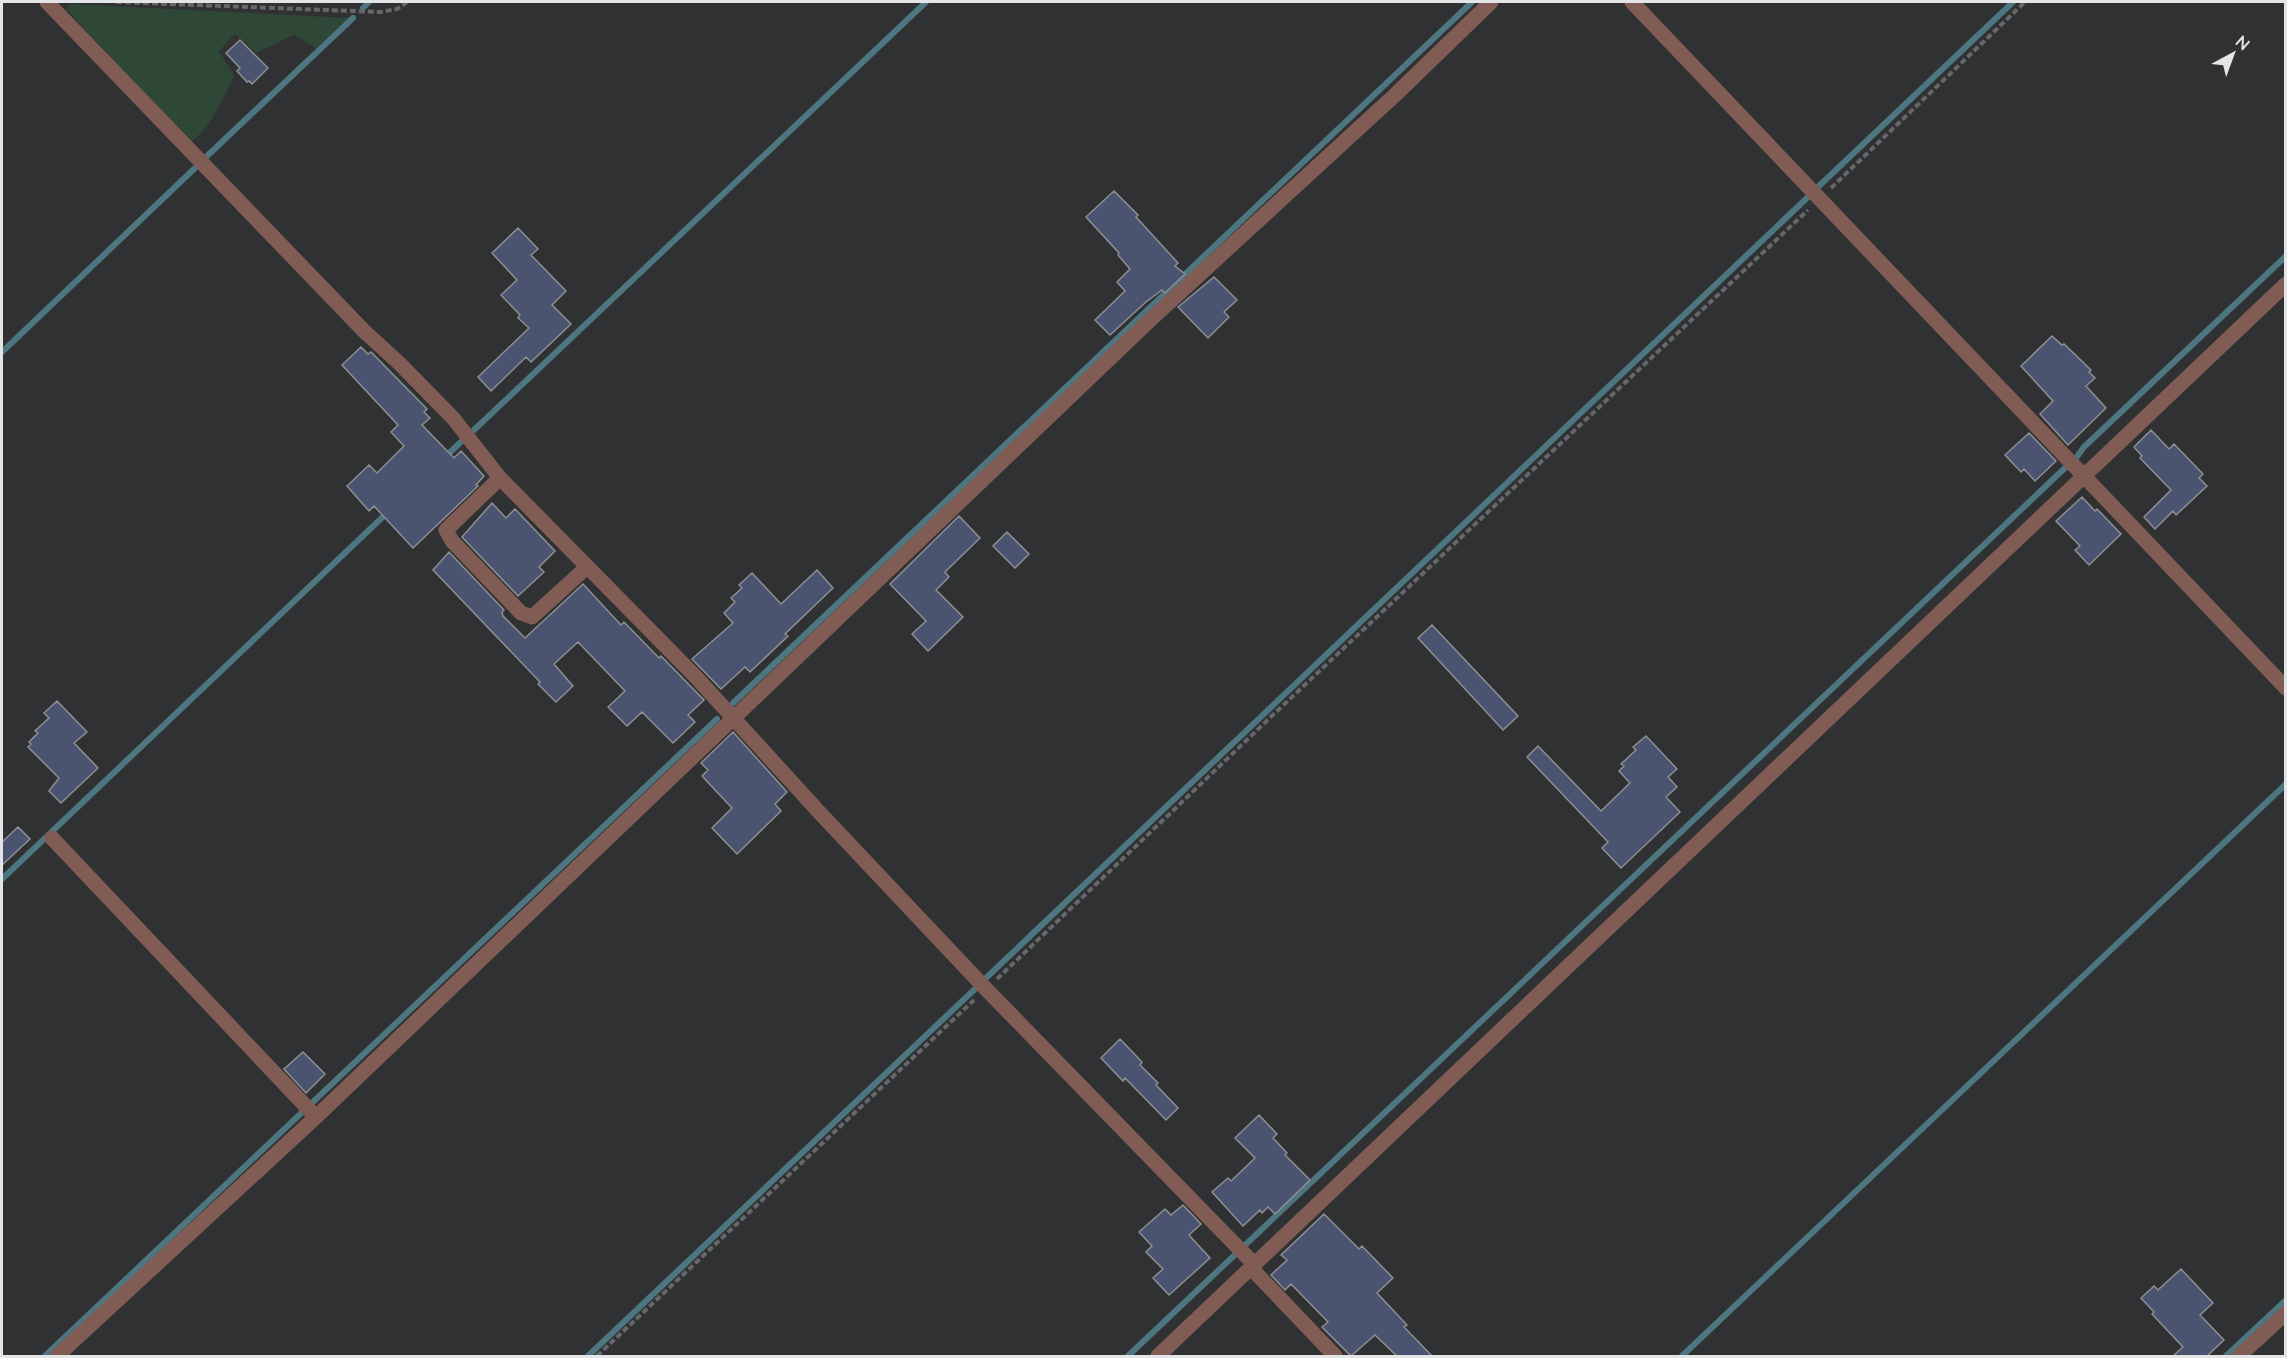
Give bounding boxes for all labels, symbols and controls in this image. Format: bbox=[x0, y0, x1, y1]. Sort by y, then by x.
north arrow bbox=[2203, 24, 2263, 84]
text: N bbox=[2232, 31, 2254, 54]

